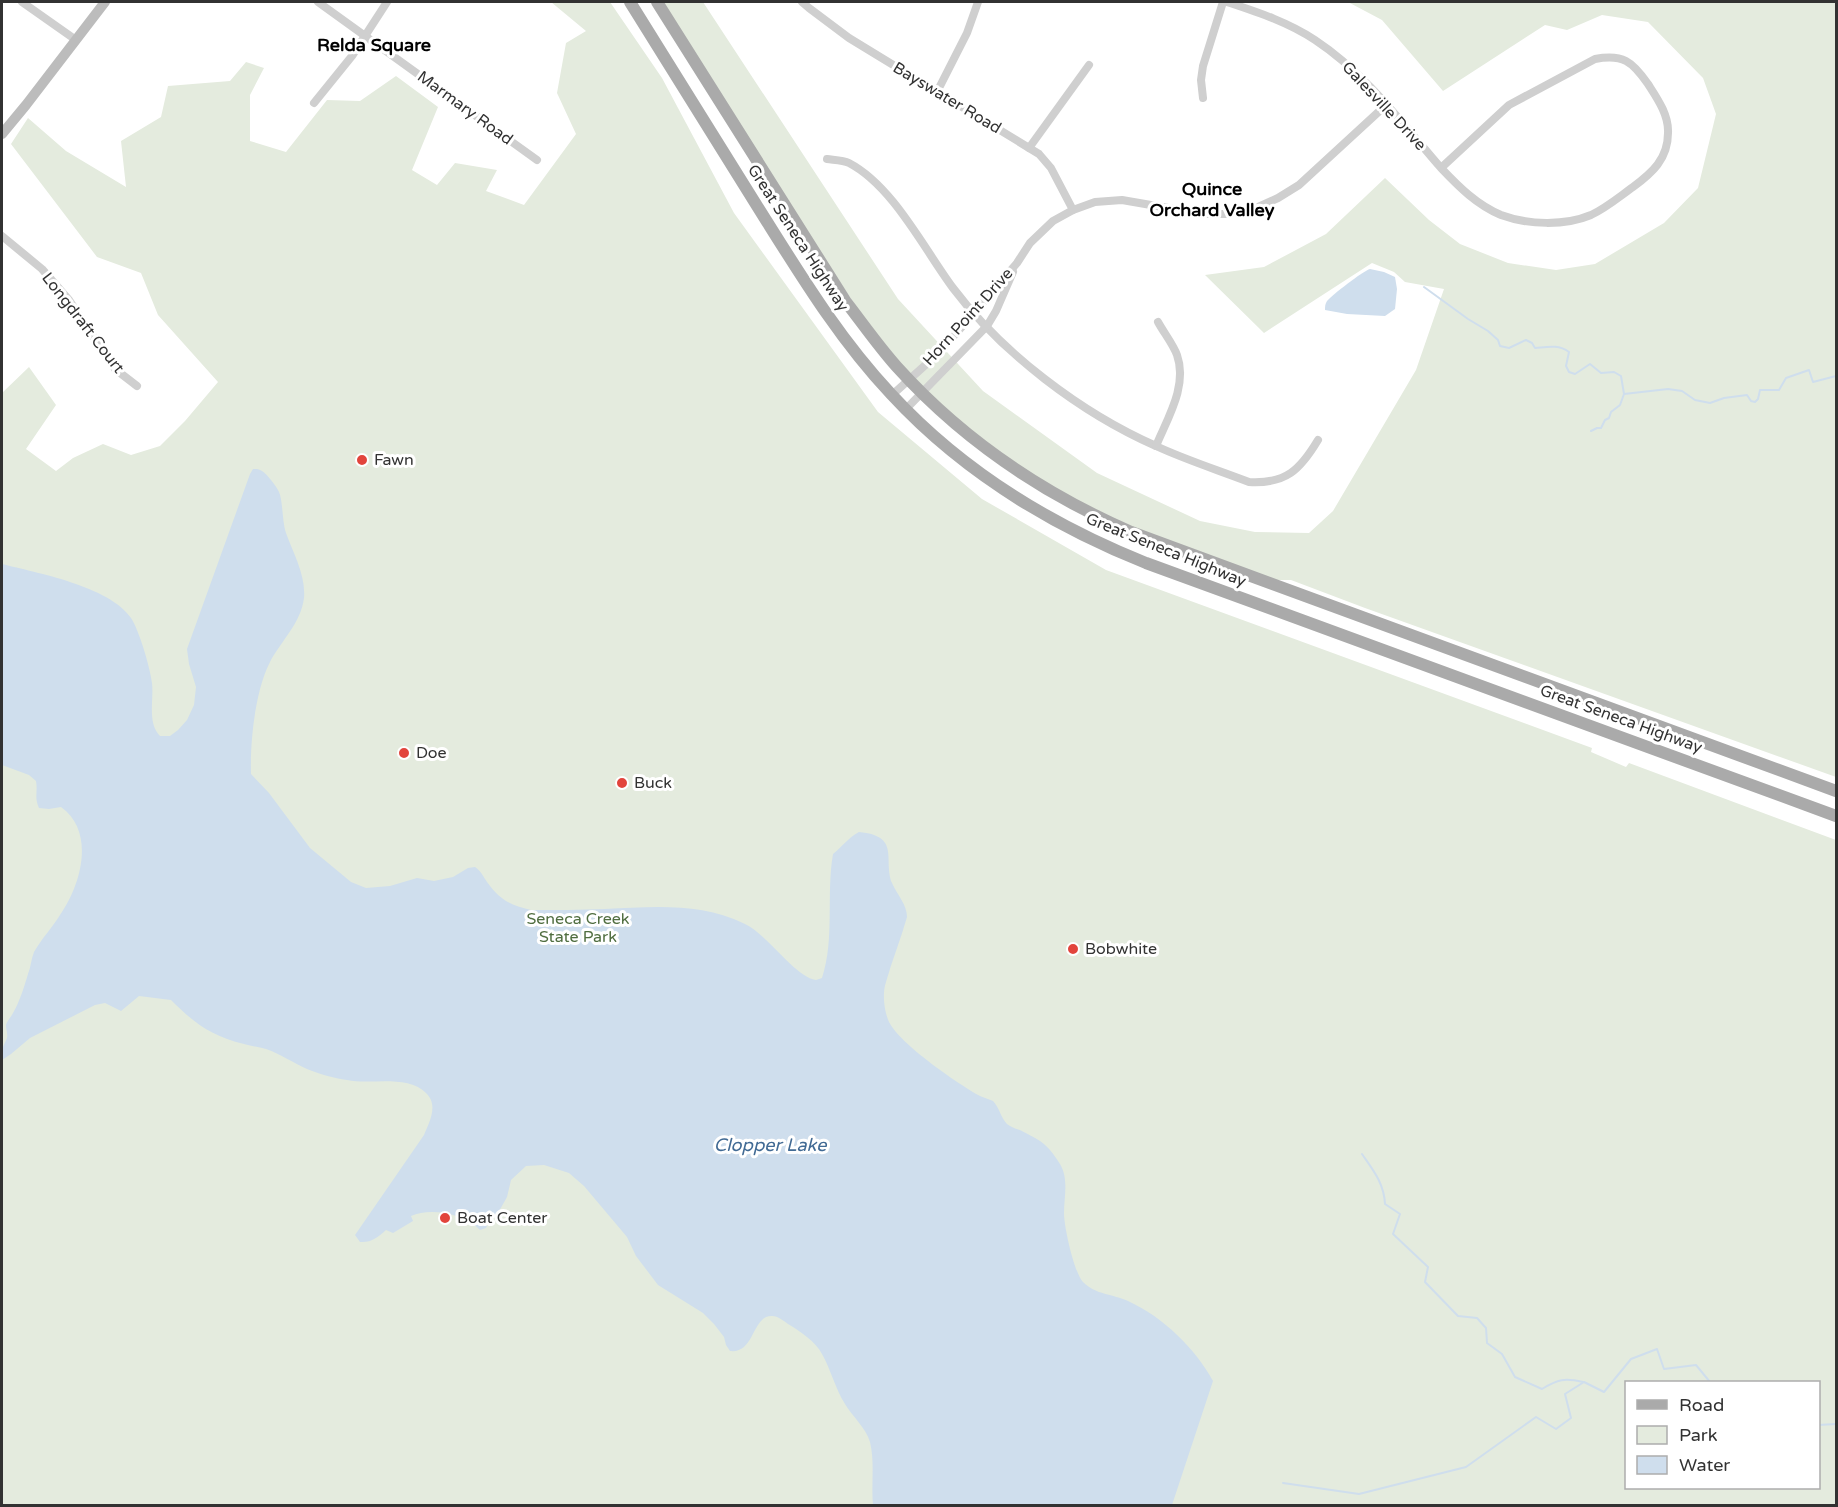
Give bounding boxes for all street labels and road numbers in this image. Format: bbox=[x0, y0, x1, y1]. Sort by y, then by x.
street label: Galesville Drive bbox=[1338, 57, 1430, 155]
street label: Bayswater Road bbox=[889, 58, 1005, 138]
street label: Marmary Road bbox=[413, 67, 517, 149]
street label: Great Seneca Highway bbox=[743, 161, 853, 316]
street label: Horn Point Drive bbox=[919, 264, 1017, 370]
street label: Longdraft Court bbox=[37, 269, 129, 377]
street label: Great Seneca Highway bbox=[1083, 509, 1249, 591]
street label: Great Seneca Highway bbox=[1537, 680, 1705, 758]

